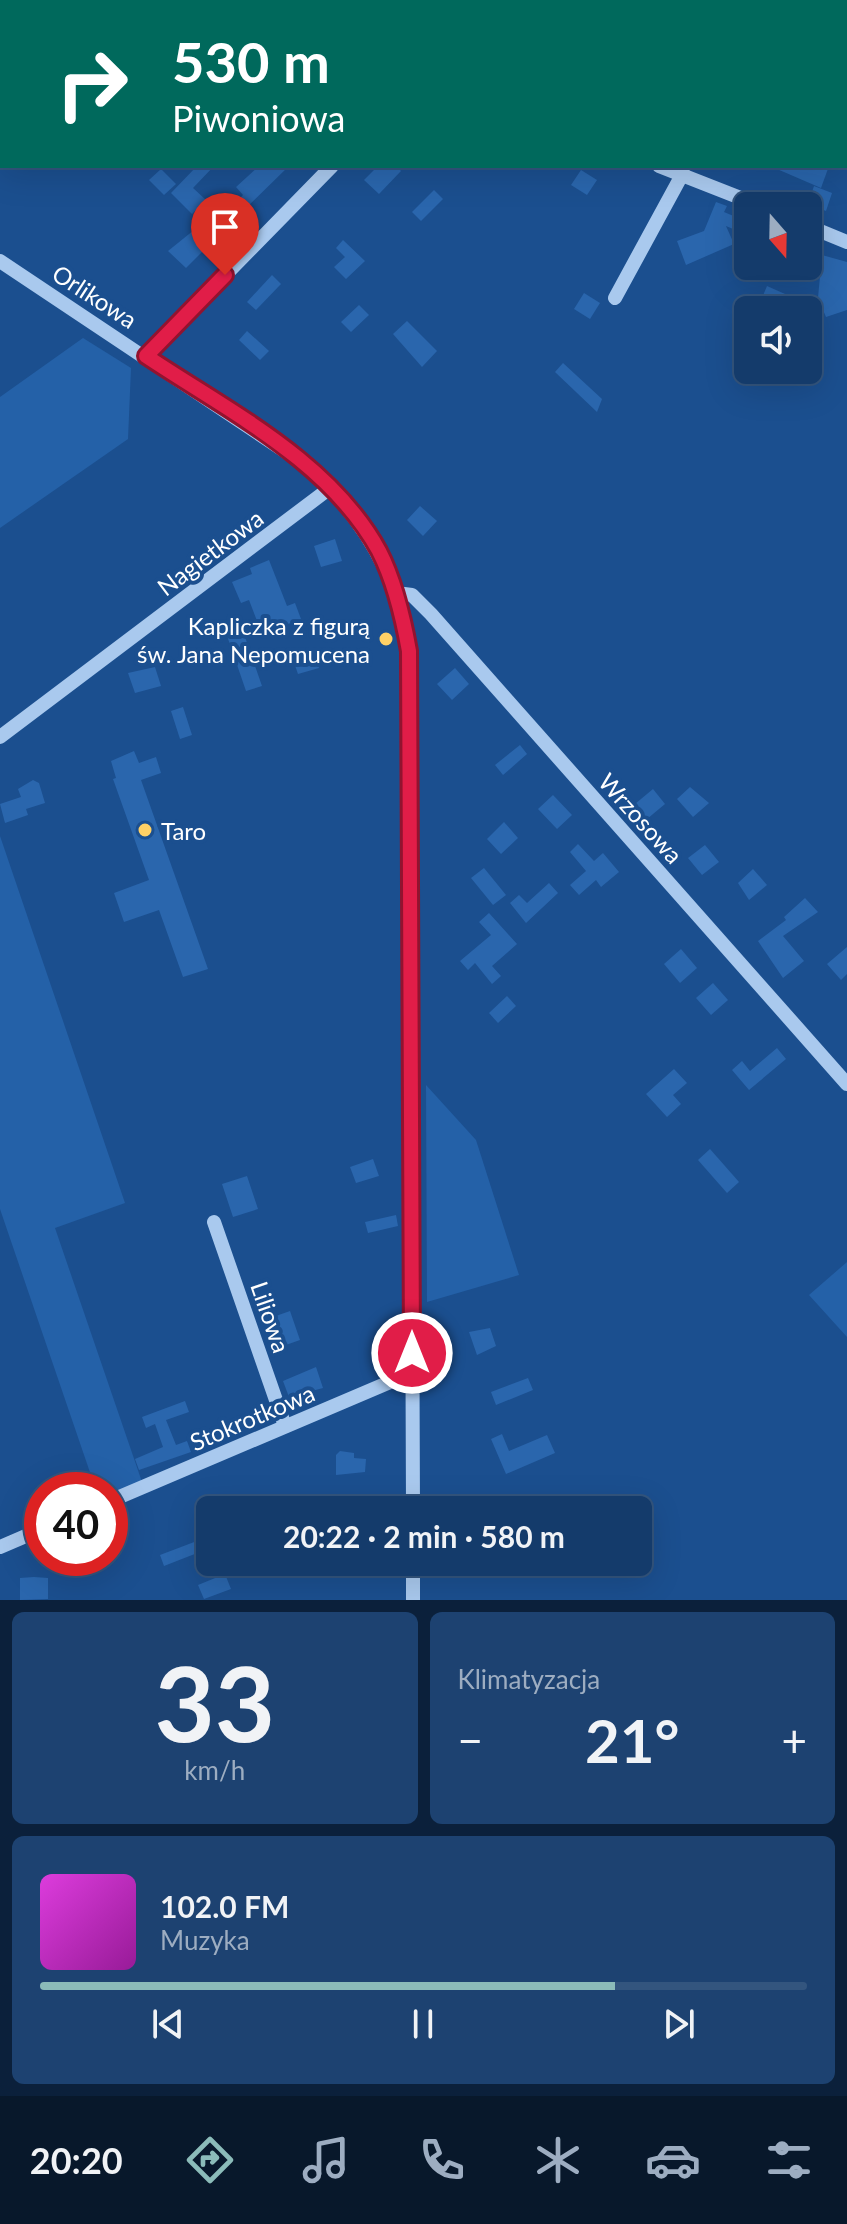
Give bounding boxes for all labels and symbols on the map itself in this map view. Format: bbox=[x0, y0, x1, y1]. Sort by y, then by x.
north arrow bbox=[734, 192, 822, 280]
pin bbox=[191, 193, 259, 275]
street label: Orlikowa bbox=[47, 258, 143, 334]
street label: Nagietkowa bbox=[151, 503, 269, 601]
place label: Kapliczka z figurą św. Jana Nepomucena bbox=[137, 611, 370, 668]
marker: Kapliczka z figurą św. Jana Nepomucena bbox=[377, 630, 395, 648]
street label: Wrzosowa bbox=[593, 767, 689, 869]
place label: Taro bbox=[161, 816, 206, 845]
marker: Taro bbox=[136, 821, 154, 839]
street label: Liliowa bbox=[245, 1277, 297, 1357]
position arrow bbox=[370, 1311, 454, 1395]
street label: Stokrotkowa bbox=[185, 1378, 319, 1456]
speed limit sign: 40 bbox=[24, 1472, 128, 1576]

